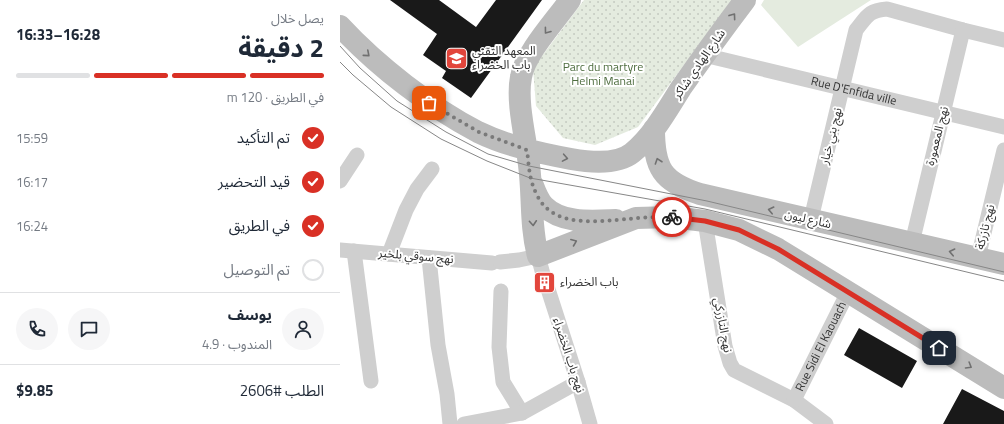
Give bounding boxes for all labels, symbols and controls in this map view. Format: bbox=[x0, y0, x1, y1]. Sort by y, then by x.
text: يصل خلال bbox=[271, 8, 324, 28]
one-way arrow bbox=[728, 14, 735, 21]
text: 16:28–16:33 bbox=[16, 23, 100, 46]
street label: شارع الهادي شاكر bbox=[667, 25, 730, 104]
one-way arrow bbox=[545, 27, 552, 34]
text: 2 دقيقة bbox=[238, 28, 324, 67]
place label: المعهد التقني باب الخضراء bbox=[472, 41, 536, 74]
school or university icon: المعهد التقني باب الخضراء bbox=[444, 45, 470, 71]
one-way arrow bbox=[363, 49, 370, 56]
park label: Parc du martyre Helmi Manai bbox=[563, 57, 643, 90]
street label: Rue D'Enfida ville bbox=[809, 71, 899, 110]
pin bbox=[412, 86, 446, 120]
text: في الطريق · 120 m bbox=[227, 87, 324, 107]
icon: bag bbox=[418, 92, 440, 114]
street label: نهج المعمورة bbox=[920, 104, 953, 167]
street label: نهج بني خيار bbox=[814, 105, 848, 167]
text: تم التأكيد bbox=[237, 126, 290, 149]
icon: check bbox=[302, 127, 324, 149]
text: 15:59 bbox=[16, 128, 48, 148]
one-way arrow bbox=[562, 153, 568, 162]
one-way arrow bbox=[654, 157, 663, 164]
text: قيد التحضير bbox=[218, 170, 290, 193]
icon: check bbox=[302, 171, 324, 193]
text: 16:17 bbox=[16, 172, 48, 192]
courier bbox=[652, 197, 692, 237]
street label: نهج تازركة bbox=[970, 202, 999, 251]
street label: شارع ليون bbox=[783, 204, 833, 233]
icon: bike bbox=[661, 206, 683, 228]
one-way arrow bbox=[768, 207, 774, 215]
text: في الطريق bbox=[229, 214, 290, 237]
icon: check bbox=[302, 215, 324, 237]
text: 16:24 bbox=[16, 216, 48, 236]
one-way arrow bbox=[528, 220, 537, 226]
one-way arrow bbox=[571, 239, 578, 247]
street label: نهج سوقي بلخير bbox=[377, 243, 454, 269]
one-way arrow bbox=[949, 249, 956, 257]
text: تم التوصيل bbox=[224, 258, 290, 281]
building icon: باب الخضراء bbox=[532, 269, 558, 295]
place label: باب الخضراء bbox=[560, 272, 619, 291]
street label: نهج التازركي bbox=[708, 296, 738, 354]
street label: Rue Sidi El Kaouach bbox=[790, 298, 851, 394]
text: يوسف bbox=[228, 303, 272, 326]
button: phone bbox=[16, 308, 58, 350]
button: chat bbox=[68, 308, 110, 350]
button: person bbox=[282, 308, 324, 350]
street label: نهج باب الخضراء bbox=[548, 315, 591, 395]
pin bbox=[922, 331, 956, 365]
text: المندوب · 4.9 bbox=[202, 334, 272, 354]
icon: home bbox=[928, 337, 950, 359]
one-way arrow bbox=[965, 362, 972, 369]
text: $9.85 bbox=[16, 379, 53, 402]
text: الطلب #2606 bbox=[240, 379, 324, 402]

